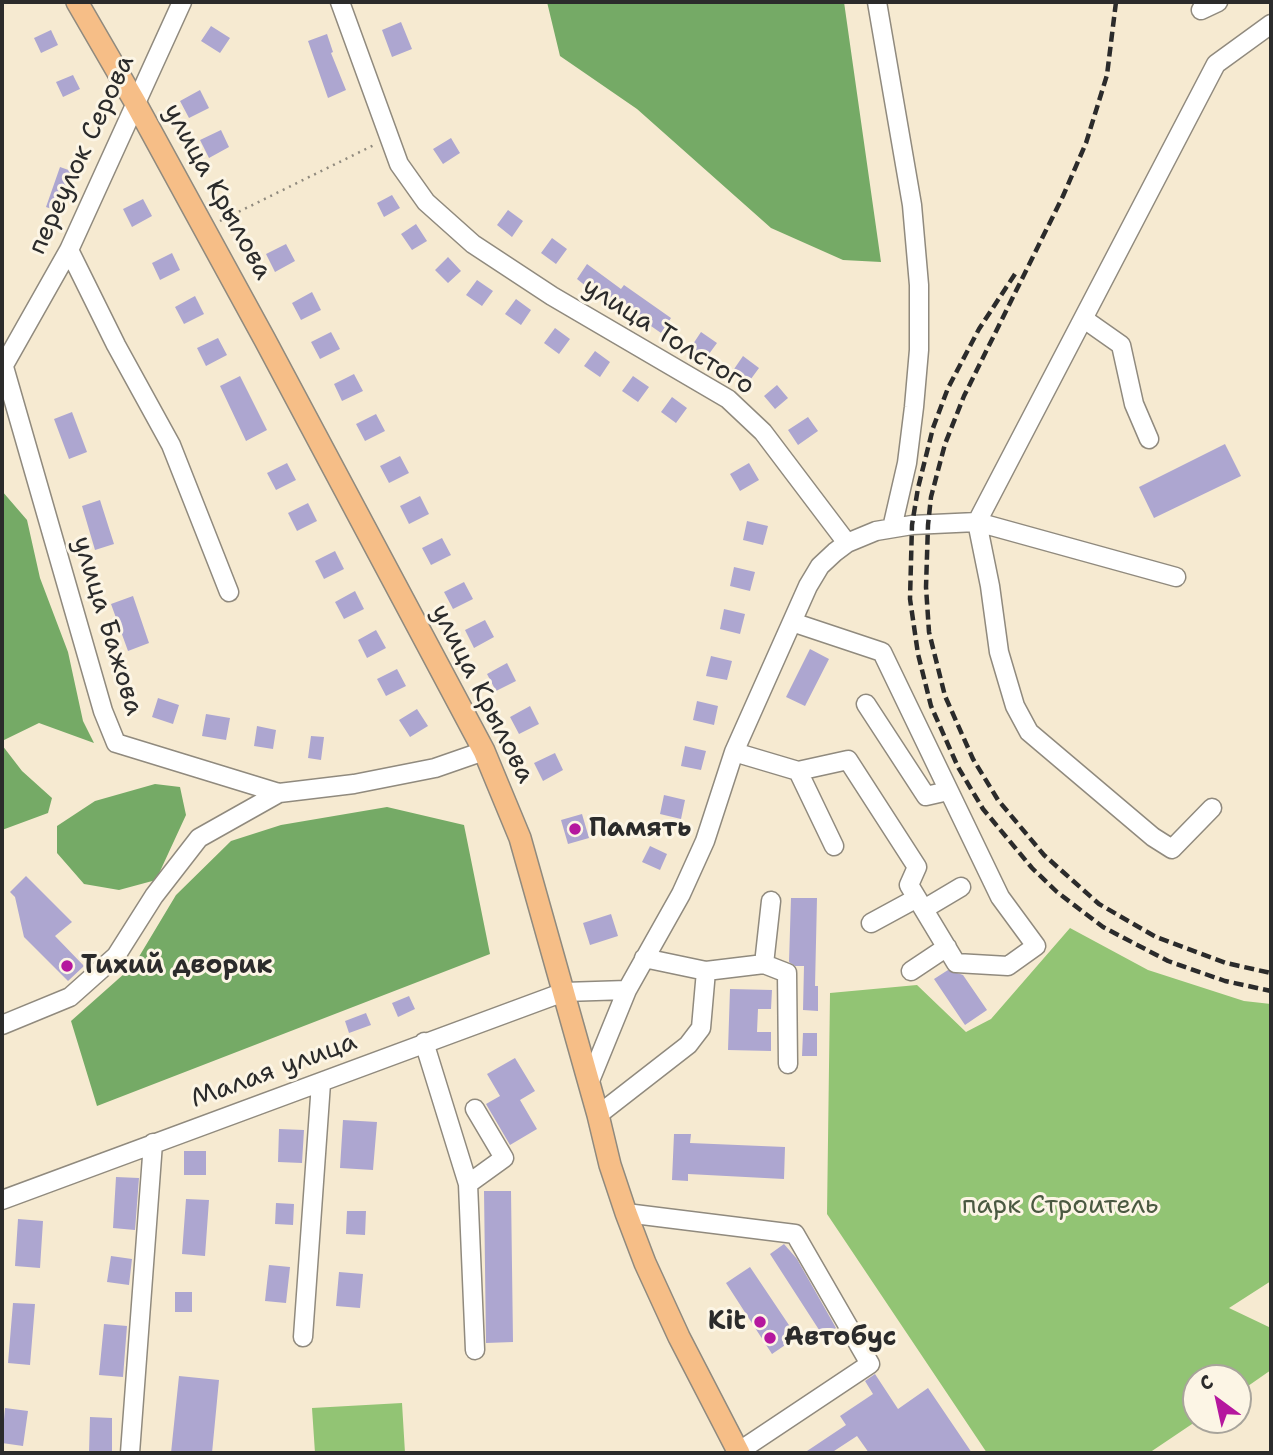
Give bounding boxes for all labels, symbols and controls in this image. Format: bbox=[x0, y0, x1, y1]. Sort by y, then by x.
street label: переулок Серова bbox=[22, 50, 142, 260]
street label: улица Крылова bbox=[156, 98, 278, 286]
street label: улица Толстого bbox=[576, 272, 760, 402]
street label: улица Бажова bbox=[65, 533, 149, 719]
street label: улица Крылова bbox=[423, 599, 541, 789]
place label: Память bbox=[589, 813, 691, 845]
marker: Память bbox=[567, 821, 583, 837]
place label: Тихий дворик bbox=[81, 950, 273, 982]
marker: Тихий дворик bbox=[59, 958, 75, 974]
street label: Малая улица bbox=[187, 1027, 361, 1115]
park label: парк Строитель bbox=[962, 1190, 1158, 1222]
place label: Kit bbox=[708, 1306, 746, 1338]
marker: Kit bbox=[752, 1314, 768, 1330]
place label: Автобус bbox=[784, 1322, 897, 1354]
marker: Автобус bbox=[762, 1330, 778, 1346]
north arrow bbox=[1182, 1364, 1252, 1434]
text: С bbox=[1195, 1369, 1218, 1396]

